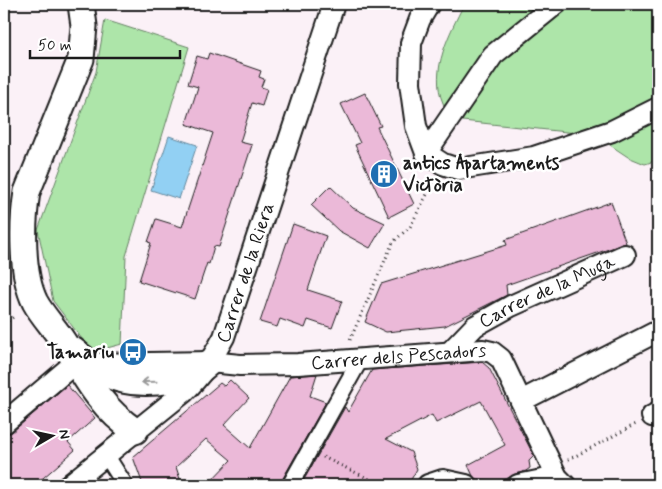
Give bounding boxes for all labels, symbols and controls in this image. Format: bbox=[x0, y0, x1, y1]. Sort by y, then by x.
scale bar bbox=[30, 28, 180, 60]
text: 50 m bbox=[38, 36, 72, 56]
place label: antics Apartaments Victòria bbox=[403, 151, 560, 198]
building icon: antics Apartaments Victòria bbox=[369, 159, 399, 189]
street label: Carrer de la Riera bbox=[210, 199, 280, 346]
street label: Carrer de la Muga bbox=[474, 248, 619, 334]
bus stop icon: Tamariu bbox=[118, 337, 148, 367]
street label: Carrer dels Pescadors bbox=[310, 337, 488, 375]
place label: Tamariu bbox=[47, 340, 114, 365]
one-way arrow bbox=[141, 377, 157, 386]
north arrow bbox=[28, 412, 78, 462]
text: N bbox=[54, 428, 73, 440]

